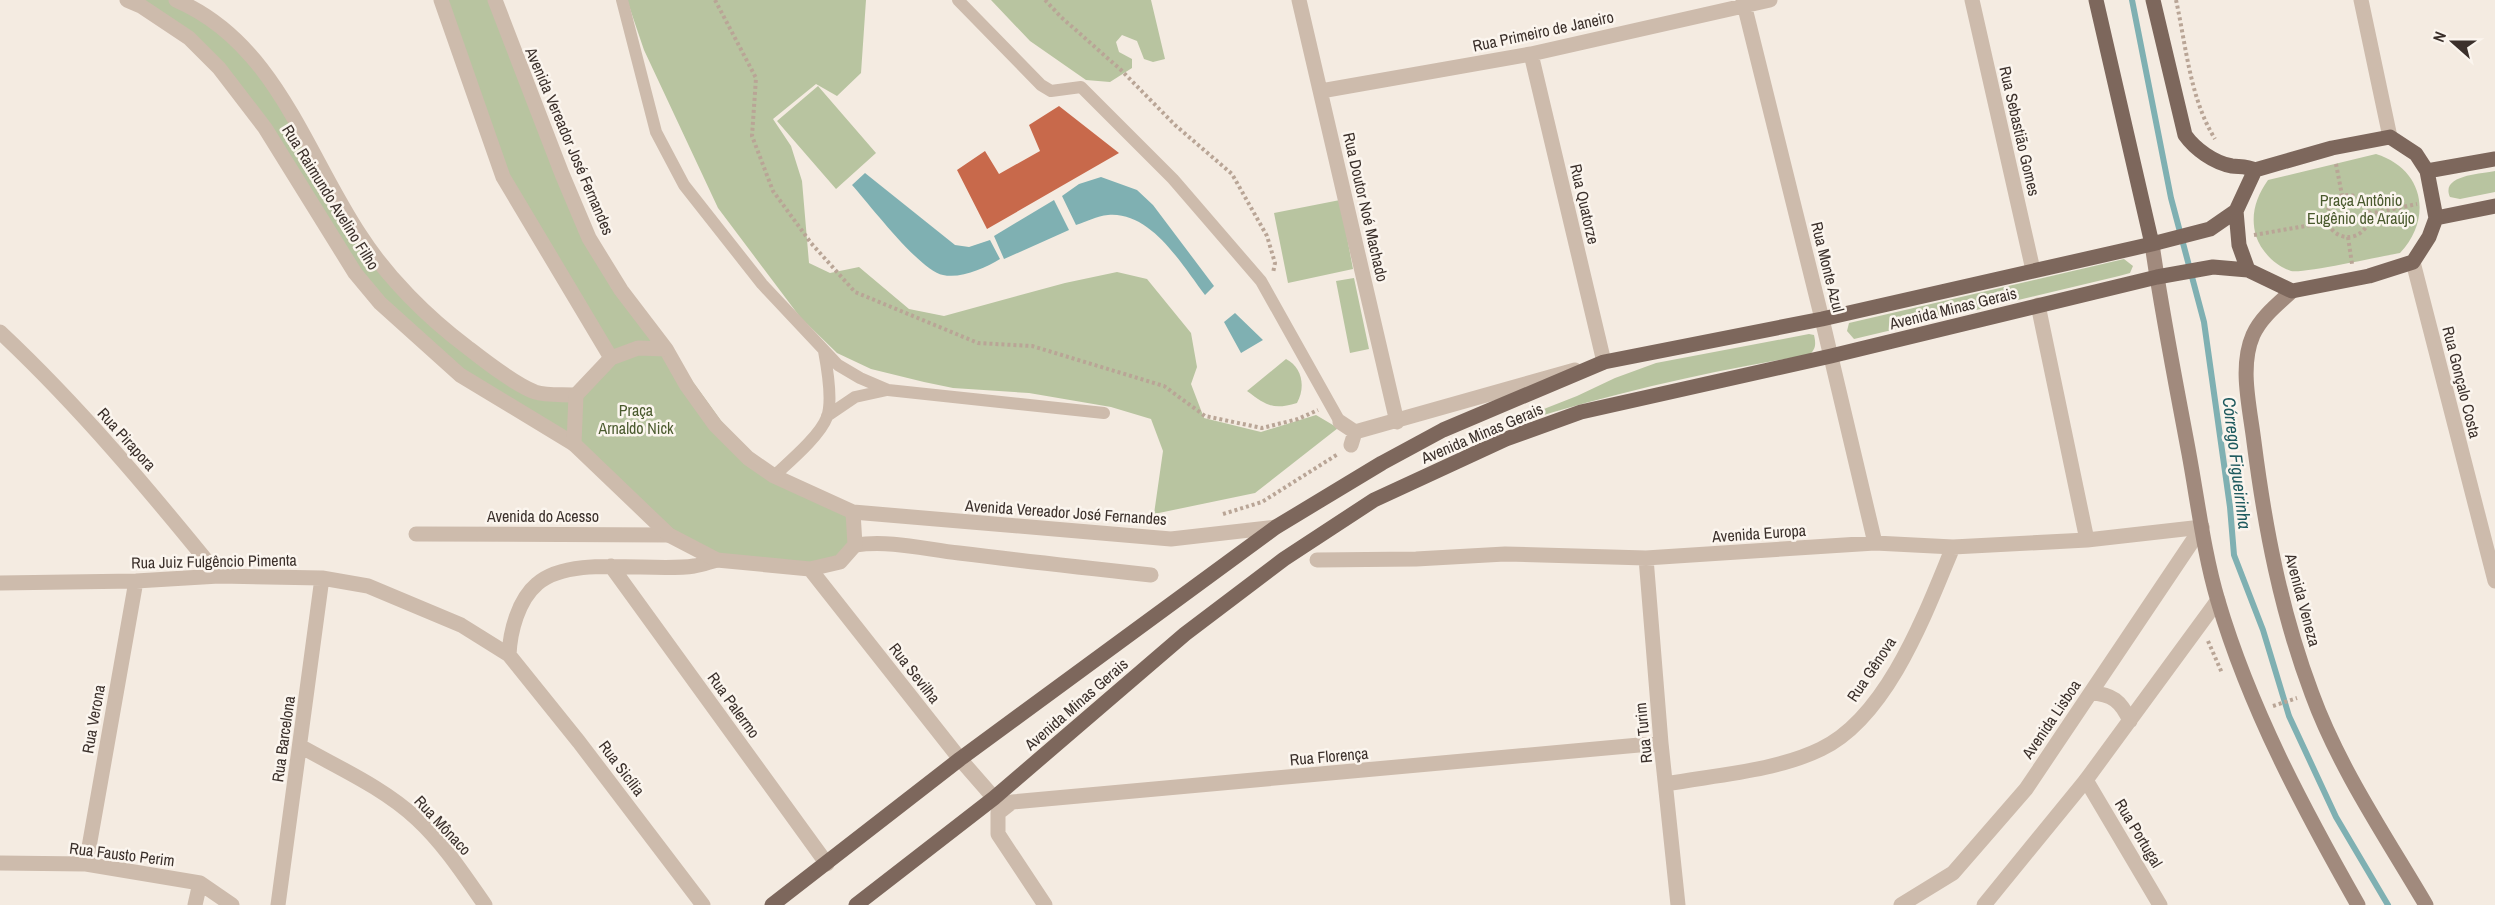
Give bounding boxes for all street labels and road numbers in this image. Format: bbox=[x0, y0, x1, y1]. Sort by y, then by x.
street label: Rua Primeiro de Janeiro bbox=[1470, 5, 1616, 57]
street label: Avenida Vereador José Fernandes bbox=[520, 43, 620, 238]
street label: Rua Sebastião Gomes bbox=[1994, 64, 2046, 198]
street label: Rua Raimundo Avelino Filho bbox=[277, 120, 385, 274]
street label: Rua Doutor Noé Machado bbox=[1338, 130, 1394, 284]
street label: Rua Quatorze bbox=[1565, 162, 1605, 246]
street label: Rua Monte Azul bbox=[1806, 219, 1850, 315]
street label: Avenida Minas Gerais bbox=[1886, 282, 2019, 335]
street label: Rua Gonçalo Costa bbox=[2437, 324, 2487, 441]
street label: Avenida Minas Gerais bbox=[1417, 397, 1546, 469]
street label: Rua Pirapora bbox=[93, 403, 162, 476]
street label: Avenida Vereador José Fernandes bbox=[964, 494, 1167, 530]
street label: Avenida do Acesso bbox=[486, 505, 599, 527]
street label: Avenida Europa bbox=[1710, 519, 1807, 547]
street label: Rua Juiz Fulgêncio Pimenta bbox=[131, 549, 298, 573]
street label: Avenida Veneza bbox=[2280, 550, 2326, 650]
street label: Rua Gênova bbox=[1841, 632, 1901, 706]
street label: Rua Sevilha bbox=[884, 638, 946, 708]
street label: Avenida Minas Gerais bbox=[1019, 653, 1132, 756]
street label: Rua Palermo bbox=[703, 668, 765, 742]
street label: Avenida Lisboa bbox=[2016, 675, 2086, 764]
street label: Rua Verona bbox=[76, 682, 110, 755]
street label: Rua Barcelona bbox=[266, 694, 300, 784]
street label: Rua Turim bbox=[1629, 702, 1657, 764]
street label: Rua Sicília bbox=[594, 736, 651, 801]
street label: Rua Florença bbox=[1289, 742, 1370, 770]
street label: Rua Mônaco bbox=[410, 790, 476, 860]
street label: Rua Portugal bbox=[2110, 795, 2168, 872]
street label: Rua Fausto Perim bbox=[68, 837, 176, 871]

